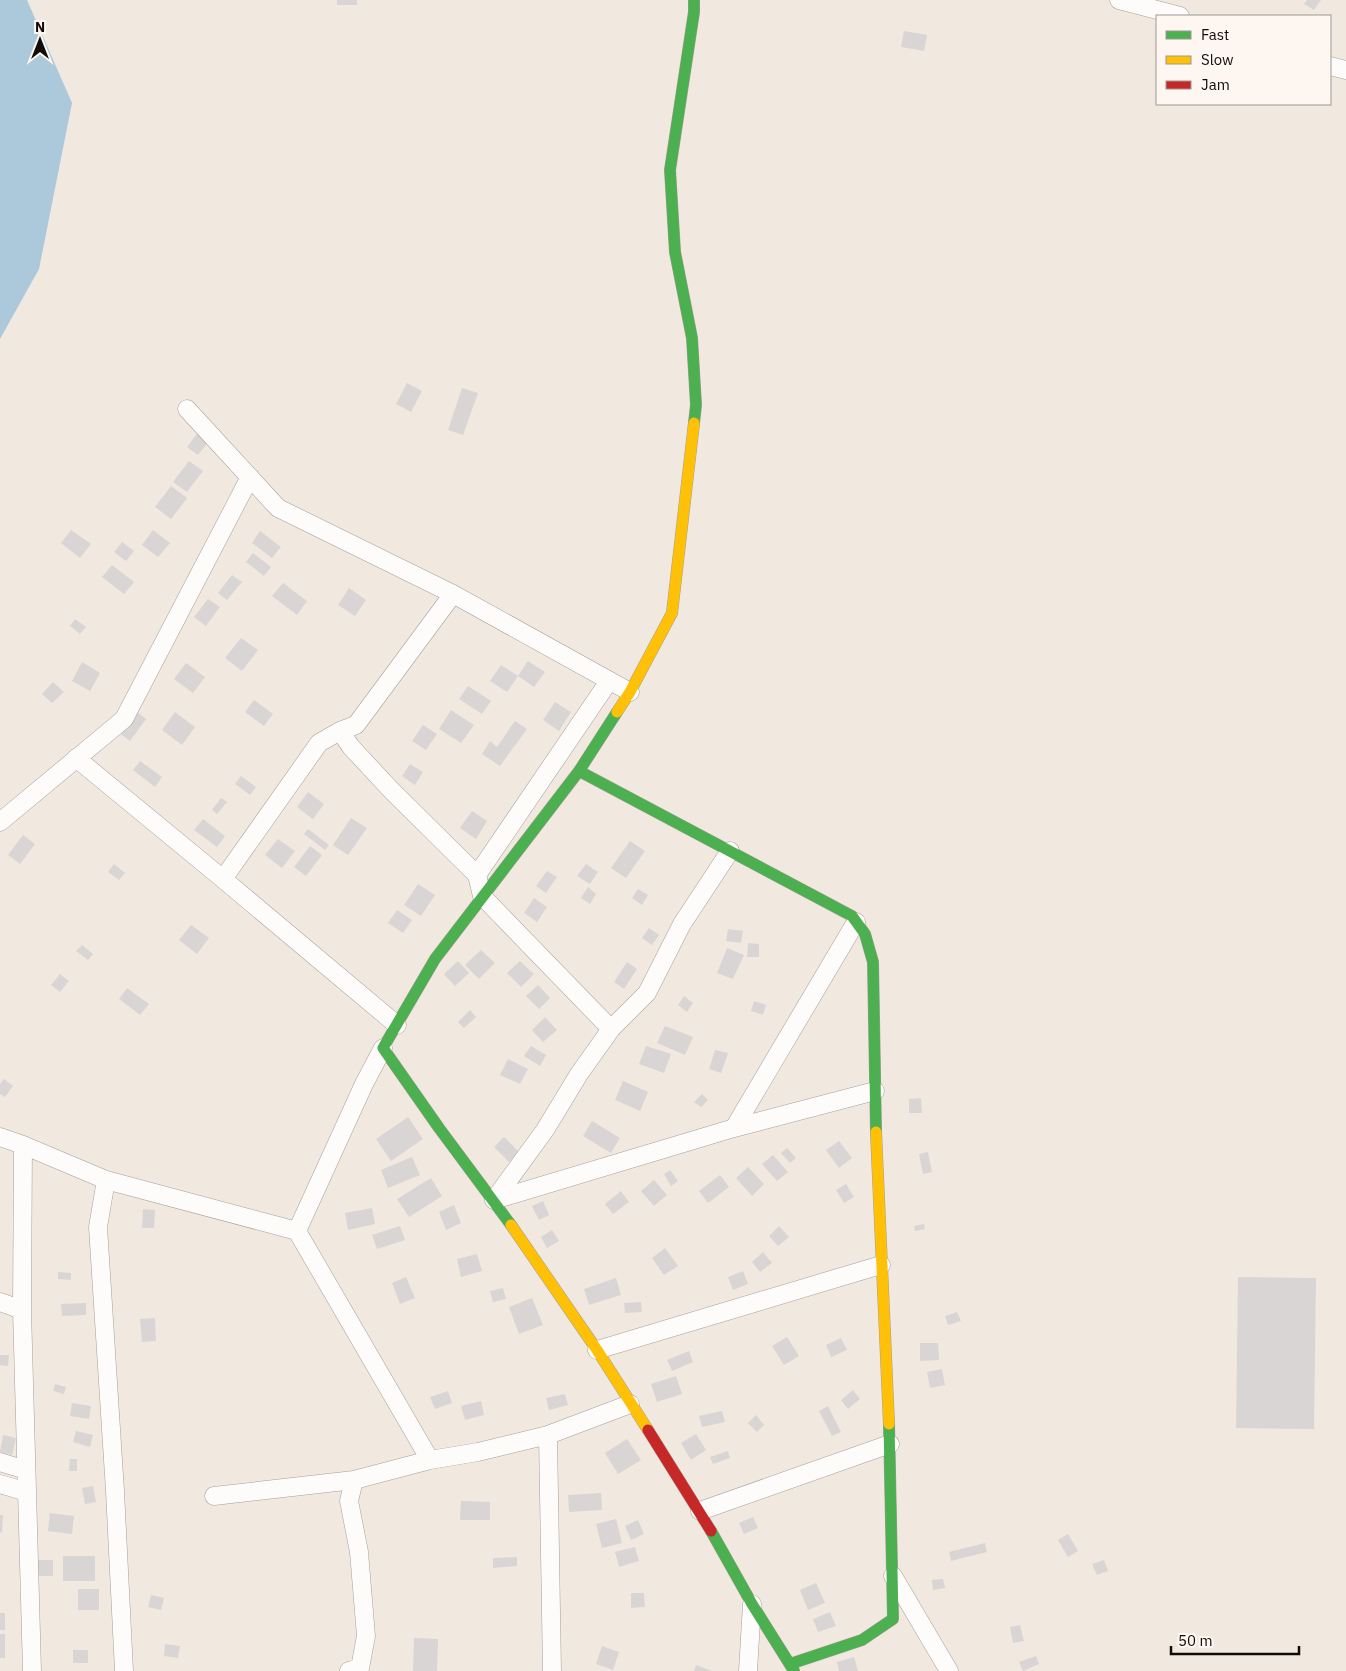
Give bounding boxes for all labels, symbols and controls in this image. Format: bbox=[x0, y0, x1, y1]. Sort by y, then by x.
north arrow bbox=[15, 15, 65, 65]
legend bbox=[1156, 15, 1331, 105]
text: N bbox=[35, 18, 45, 36]
text: Fast bbox=[1201, 25, 1229, 44]
text: Slow bbox=[1201, 50, 1234, 69]
text: Jam bbox=[1201, 75, 1230, 94]
scale bar bbox=[1171, 1624, 1298, 1656]
text: 50 m bbox=[1178, 1631, 1213, 1650]

